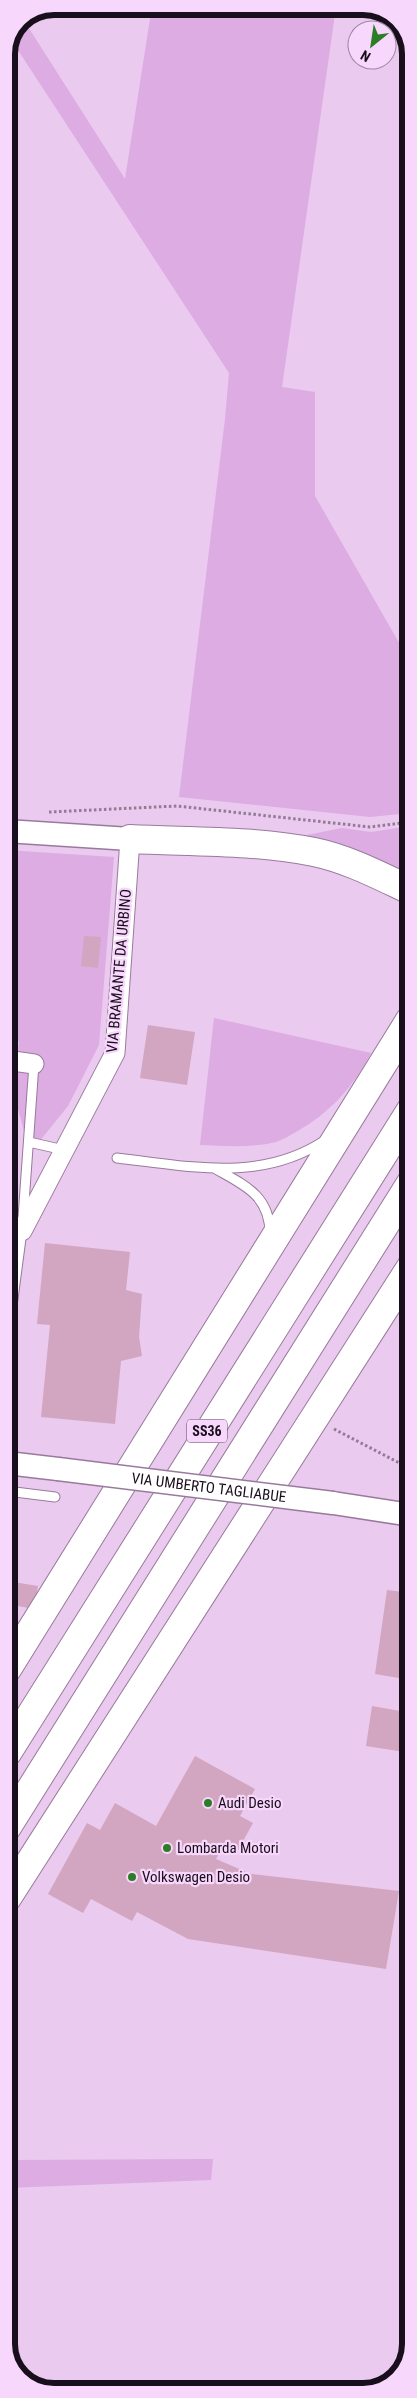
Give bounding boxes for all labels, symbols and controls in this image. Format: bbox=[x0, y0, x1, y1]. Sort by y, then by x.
north arrow bbox=[347, 20, 397, 70]
text: N bbox=[358, 47, 373, 65]
street label: VIA BRAMANTE DA URBINO bbox=[103, 888, 135, 1054]
road number: SS36 bbox=[187, 1420, 227, 1442]
street label: VIA UMBERTO TAGLIABUE bbox=[131, 1469, 287, 1506]
place label: Audi Desio bbox=[218, 1794, 282, 1812]
marker: Audi Desio bbox=[202, 1797, 214, 1809]
place label: Lombarda Motori bbox=[177, 1839, 279, 1857]
marker: Lombarda Motori bbox=[161, 1842, 173, 1854]
place label: Volkswagen Desio bbox=[142, 1868, 250, 1886]
marker: Volkswagen Desio bbox=[126, 1871, 138, 1883]

